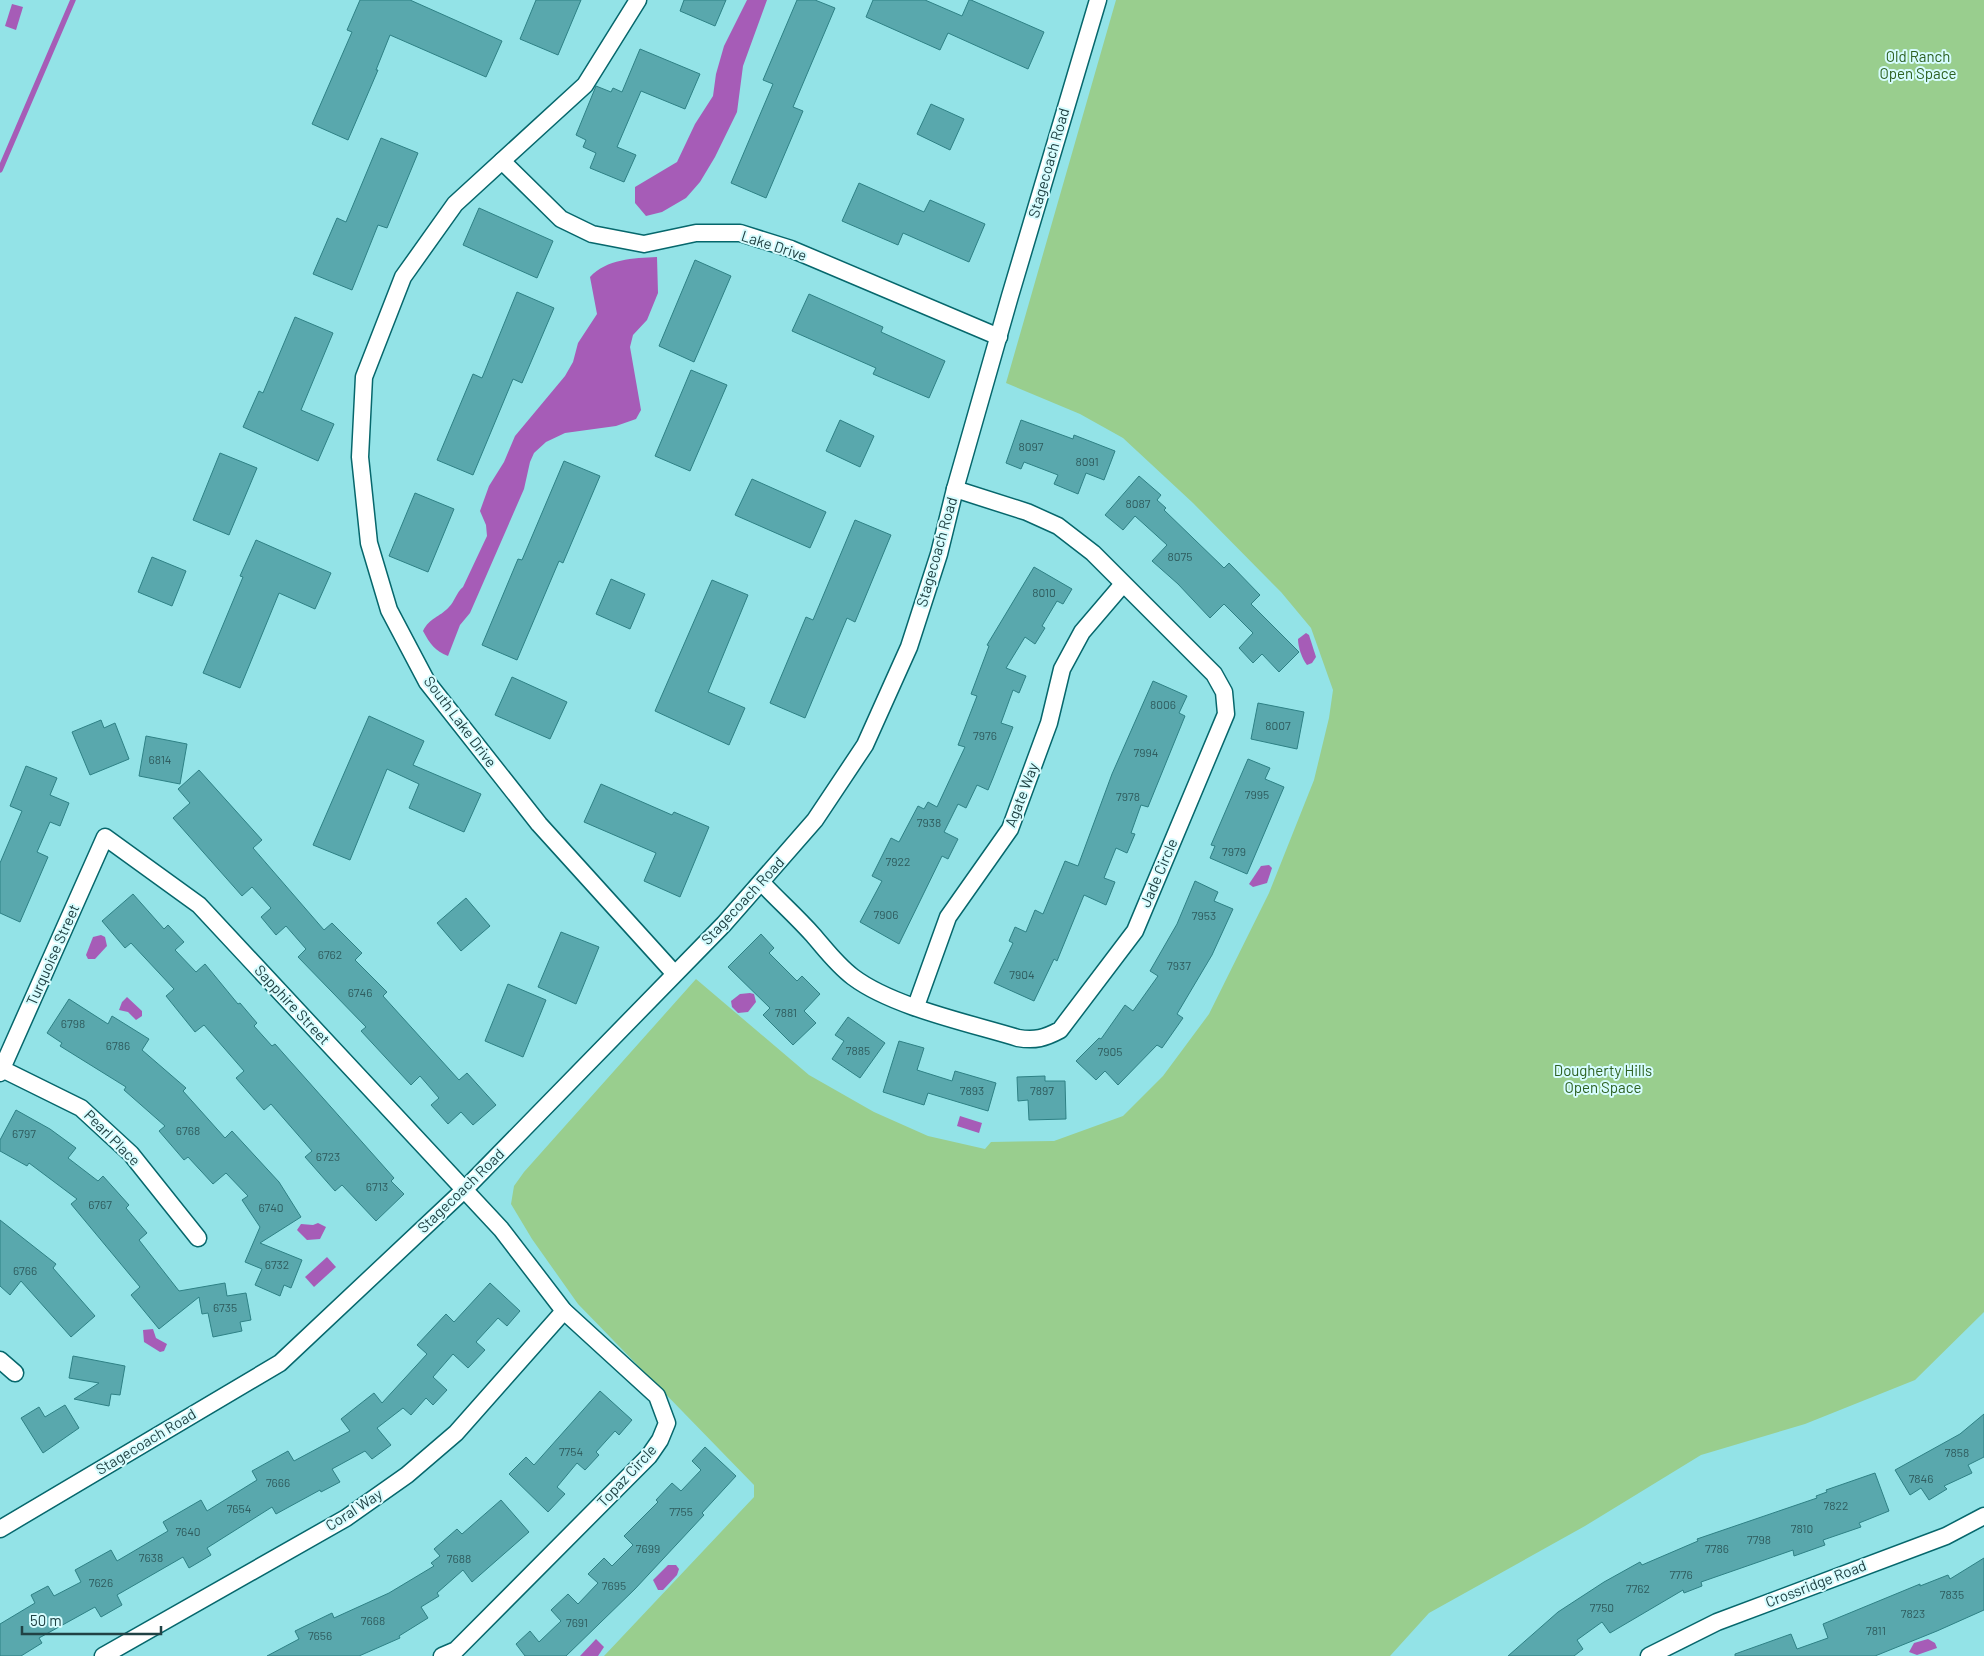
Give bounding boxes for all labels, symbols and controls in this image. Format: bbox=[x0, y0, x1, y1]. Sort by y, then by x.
park label: Old Ranch Open Space bbox=[1879, 47, 1957, 82]
street label: Stagecoach Road bbox=[1024, 106, 1072, 220]
street label: Lake Drive bbox=[739, 226, 809, 264]
house number: 8097 bbox=[1019, 439, 1044, 453]
house number: 8091 bbox=[1075, 454, 1099, 468]
street label: Stagecoach Road bbox=[912, 495, 960, 609]
house number: 8087 bbox=[1126, 496, 1151, 510]
house number: 8075 bbox=[1168, 549, 1192, 563]
house number: 8010 bbox=[1032, 585, 1056, 599]
street label: South Lake Drive bbox=[421, 672, 501, 770]
house number: 8006 bbox=[1150, 697, 1176, 711]
house number: 8007 bbox=[1265, 718, 1291, 732]
house number: 7976 bbox=[973, 728, 997, 742]
house number: 7994 bbox=[1134, 745, 1158, 759]
house number: 6814 bbox=[149, 752, 171, 766]
street label: Agate Way bbox=[1001, 760, 1042, 829]
house number: 7995 bbox=[1245, 787, 1269, 801]
house number: 7978 bbox=[1116, 789, 1140, 803]
house number: 7938 bbox=[917, 815, 941, 829]
street label: Jade Circle bbox=[1136, 835, 1181, 910]
house number: 7979 bbox=[1222, 844, 1246, 858]
street label: Stagecoach Road bbox=[697, 853, 788, 948]
house number: 7922 bbox=[886, 854, 910, 868]
street label: Turquoise Street bbox=[22, 901, 82, 1008]
house number: 7906 bbox=[874, 907, 898, 921]
house number: 7953 bbox=[1192, 908, 1216, 922]
house number: 6762 bbox=[318, 947, 342, 961]
house number: 7937 bbox=[1167, 958, 1191, 972]
street label: Sapphire Street bbox=[251, 961, 334, 1048]
house number: 7904 bbox=[1009, 967, 1035, 981]
house number: 6746 bbox=[348, 985, 372, 999]
house number: 7881 bbox=[775, 1005, 797, 1019]
house number: 6798 bbox=[61, 1016, 85, 1030]
house number: 6786 bbox=[106, 1038, 130, 1052]
house number: 7885 bbox=[846, 1043, 870, 1057]
house number: 7905 bbox=[1098, 1044, 1122, 1058]
park label: Dougherty Hills Open Space bbox=[1554, 1061, 1652, 1096]
house number: 7893 bbox=[960, 1083, 984, 1097]
house number: 7897 bbox=[1030, 1083, 1054, 1097]
street label: Pearl Place bbox=[81, 1106, 144, 1169]
house number: 6768 bbox=[176, 1123, 200, 1137]
house number: 6797 bbox=[12, 1126, 36, 1140]
street label: Stagecoach Road bbox=[413, 1144, 507, 1236]
house number: 6723 bbox=[316, 1149, 340, 1163]
house number: 6713 bbox=[366, 1179, 388, 1193]
house number: 6767 bbox=[88, 1197, 112, 1211]
house number: 6740 bbox=[258, 1200, 284, 1214]
house number: 6732 bbox=[265, 1257, 289, 1271]
house number: 6766 bbox=[13, 1263, 37, 1277]
house number: 6735 bbox=[213, 1300, 237, 1314]
street label: Stagecoach Road bbox=[92, 1404, 199, 1478]
street label: Topaz Circle bbox=[593, 1440, 660, 1510]
house number: 7754 bbox=[559, 1444, 583, 1458]
house number: 7858 bbox=[1945, 1445, 1969, 1459]
house number: 7846 bbox=[1909, 1471, 1933, 1485]
house number: 7666 bbox=[266, 1475, 290, 1489]
street label: Coral Way bbox=[322, 1484, 385, 1534]
house number: 7822 bbox=[1824, 1498, 1848, 1512]
house number: 7654 bbox=[227, 1501, 251, 1515]
house number: 7755 bbox=[669, 1504, 693, 1518]
house number: 7810 bbox=[1791, 1521, 1813, 1535]
house number: 7640 bbox=[175, 1524, 201, 1538]
house number: 7798 bbox=[1747, 1532, 1771, 1546]
house number: 7699 bbox=[636, 1541, 660, 1555]
house number: 7786 bbox=[1705, 1541, 1729, 1555]
house number: 7638 bbox=[139, 1550, 163, 1564]
house number: 7688 bbox=[447, 1551, 471, 1565]
street label: Crossridge Road bbox=[1763, 1556, 1869, 1611]
house number: 7776 bbox=[1669, 1567, 1693, 1581]
house number: 7626 bbox=[89, 1575, 113, 1589]
house number: 7695 bbox=[602, 1578, 626, 1592]
house number: 7762 bbox=[1626, 1581, 1650, 1595]
house number: 7835 bbox=[1940, 1587, 1964, 1601]
house number: 7750 bbox=[1590, 1600, 1614, 1614]
scale bar bbox=[22, 1604, 161, 1636]
house number: 7823 bbox=[1901, 1606, 1925, 1620]
text: 50 m bbox=[30, 1611, 62, 1629]
house number: 7668 bbox=[361, 1613, 385, 1627]
house number: 7691 bbox=[566, 1615, 588, 1629]
house number: 7811 bbox=[1866, 1623, 1886, 1637]
house number: 7656 bbox=[308, 1628, 332, 1642]

